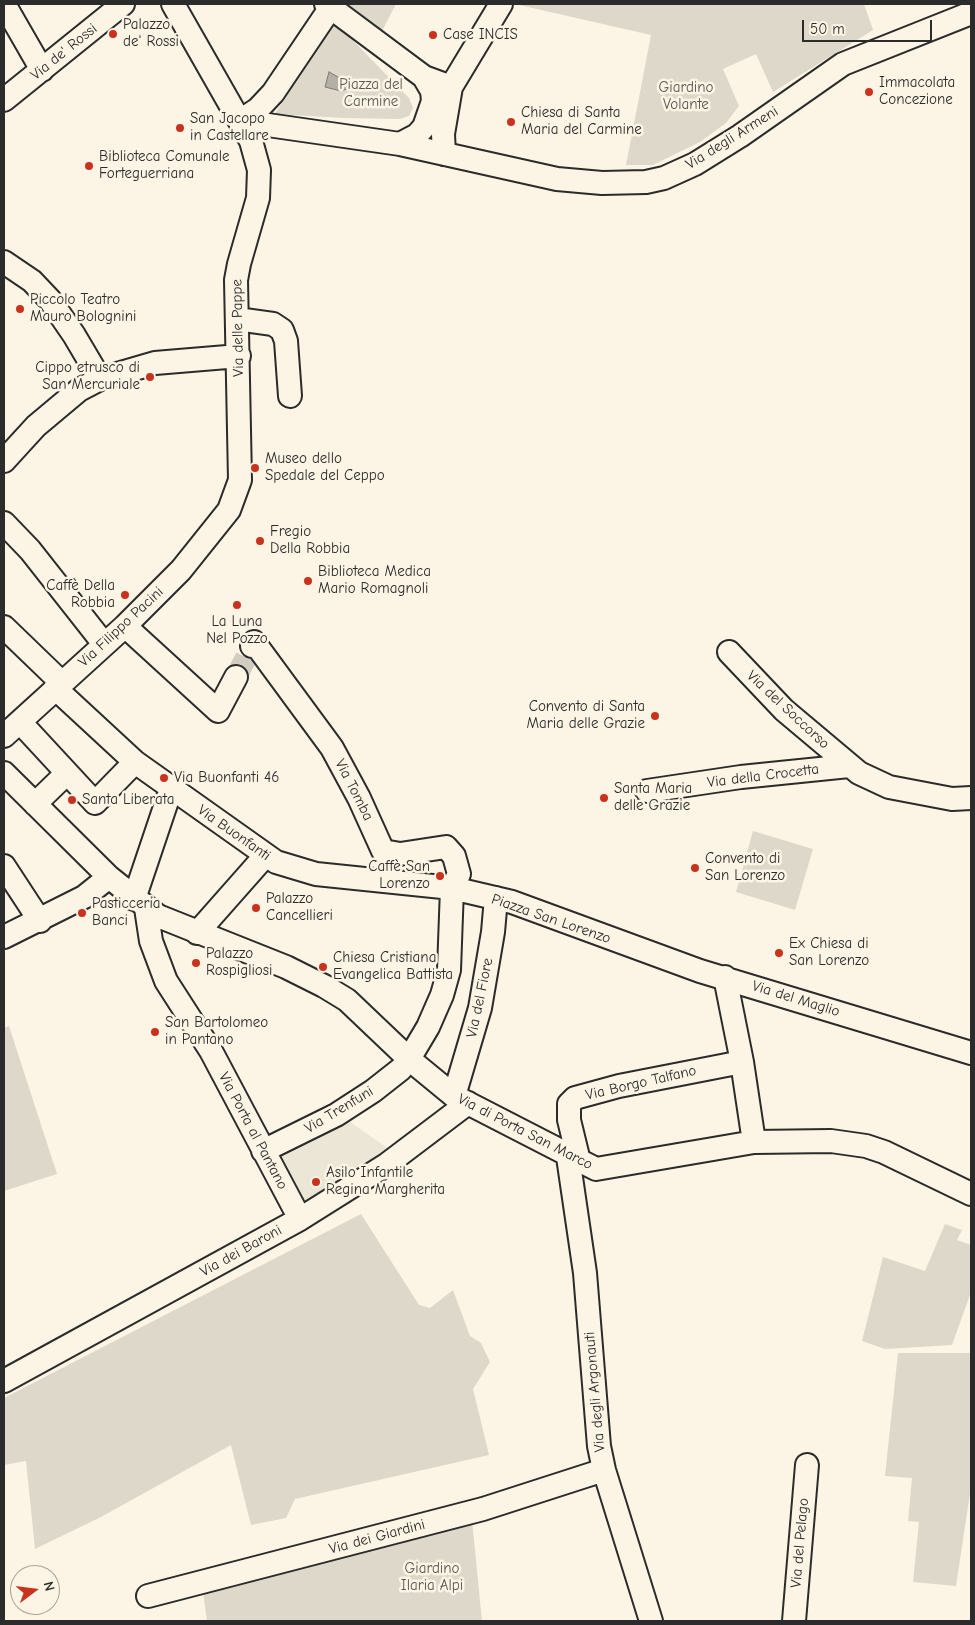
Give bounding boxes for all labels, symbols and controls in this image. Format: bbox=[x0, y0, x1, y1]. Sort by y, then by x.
scale bar bbox=[805, 10, 935, 42]
place label: Palazzo de' Rossi bbox=[123, 16, 179, 51]
street label: Via de' Rossi bbox=[27, 20, 101, 84]
text: 50 m bbox=[810, 20, 845, 38]
place label: Case INCIS bbox=[443, 26, 518, 44]
marker: Palazzo de' Rossi bbox=[107, 28, 119, 40]
marker: Case INCIS bbox=[427, 29, 439, 41]
place label: Immacolata Concezione bbox=[879, 74, 955, 109]
park label: Piazza del Carmine bbox=[339, 76, 403, 111]
park label: Giardino Volante bbox=[659, 79, 713, 114]
marker: Immacolata Concezione bbox=[863, 86, 875, 98]
street label: Via degli Armeni bbox=[682, 102, 782, 174]
place label: Chiesa di Santa Maria del Carmine bbox=[521, 104, 642, 139]
place label: San Jacopo in Castellare bbox=[190, 110, 269, 145]
marker: Chiesa di Santa Maria del Carmine bbox=[505, 116, 517, 128]
marker: San Jacopo in Castellare bbox=[174, 122, 186, 134]
place label: Biblioteca Comunale Forteguerriana bbox=[99, 148, 230, 183]
marker: Biblioteca Comunale Forteguerriana bbox=[83, 160, 95, 172]
street label: Via delle Pappe bbox=[228, 279, 248, 377]
place label: Piccolo Teatro Mauro Bolognini bbox=[30, 291, 136, 326]
marker: Piccolo Teatro Mauro Bolognini bbox=[14, 303, 26, 315]
place label: Cippo etrusco di San Mercuriale bbox=[35, 359, 140, 394]
marker: Cippo etrusco di San Mercuriale bbox=[144, 371, 156, 383]
place label: Museo dello Spedale del Ceppo bbox=[265, 450, 385, 485]
marker: Museo dello Spedale del Ceppo bbox=[249, 462, 261, 474]
place label: Fregio Della Robbia bbox=[270, 523, 350, 558]
marker: Fregio Della Robbia bbox=[254, 535, 266, 547]
place label: Biblioteca Medica Mario Romagnoli bbox=[318, 563, 431, 598]
marker: Biblioteca Medica Mario Romagnoli bbox=[302, 575, 314, 587]
place label: Caffè Della Robbia bbox=[46, 577, 115, 612]
street label: Via Filippo Pacini bbox=[75, 583, 167, 671]
marker: Caffè Della Robbia bbox=[119, 589, 131, 601]
marker: La Luna Nel Pozzo bbox=[231, 599, 243, 611]
place label: La Luna Nel Pozzo bbox=[206, 613, 268, 648]
street label: Via del Soccorso bbox=[743, 667, 833, 753]
place label: Convento di Santa Maria delle Grazie bbox=[526, 698, 645, 733]
marker: Convento di Santa Maria delle Grazie bbox=[649, 710, 661, 722]
street label: Via Tomba bbox=[331, 756, 377, 824]
street label: Via della Crocetta bbox=[706, 760, 820, 792]
place label: Via Buonfanti 46 bbox=[174, 769, 279, 787]
marker: Via Buonfanti 46 bbox=[158, 772, 170, 784]
place label: Santa Maria delle Grazie bbox=[614, 780, 692, 815]
place label: Santa Liberata bbox=[82, 791, 174, 809]
marker: Santa Maria delle Grazie bbox=[598, 792, 610, 804]
marker: Santa Liberata bbox=[66, 794, 78, 806]
street label: Via Buonfanti bbox=[194, 801, 274, 865]
place label: Convento di San Lorenzo bbox=[705, 850, 785, 885]
place label: Caffè San Lorenzo bbox=[368, 858, 430, 893]
marker: Convento di San Lorenzo bbox=[689, 862, 701, 874]
marker: Caffè San Lorenzo bbox=[434, 870, 446, 882]
place label: Palazzo Cancellieri bbox=[266, 890, 333, 925]
street label: Piazza San Lorenzo bbox=[489, 890, 613, 948]
place label: Pasticceria Banci bbox=[92, 895, 161, 930]
marker: Palazzo Cancellieri bbox=[250, 902, 262, 914]
marker: Pasticceria Banci bbox=[76, 907, 88, 919]
place label: Ex Chiesa di San Lorenzo bbox=[789, 935, 869, 970]
place label: Palazzo Rospigliosi bbox=[206, 945, 272, 980]
marker: Ex Chiesa di San Lorenzo bbox=[773, 947, 785, 959]
place label: Chiesa Cristiana Evangelica Battista bbox=[333, 949, 453, 984]
street label: Via del Fiore bbox=[463, 956, 497, 1040]
marker: Palazzo Rospigliosi bbox=[190, 957, 202, 969]
marker: Chiesa Cristiana Evangelica Battista bbox=[317, 961, 329, 973]
street label: Via del Maglio bbox=[750, 977, 842, 1021]
place label: San Bartolomeo in Pantano bbox=[165, 1014, 268, 1049]
marker: San Bartolomeo in Pantano bbox=[149, 1026, 161, 1038]
street label: Via Borgo Talfano bbox=[584, 1062, 698, 1104]
street label: Via Porta al Pantano bbox=[215, 1069, 291, 1193]
street label: Via Trenfuni bbox=[301, 1082, 377, 1138]
street label: Via di Porta San Marco bbox=[454, 1090, 596, 1174]
place label: Asilo Infantile Regina Margherita bbox=[326, 1164, 445, 1199]
marker: Asilo Infantile Regina Margherita bbox=[310, 1176, 322, 1188]
street label: Via dei Baroni bbox=[197, 1221, 285, 1281]
street label: Via degli Argonauti bbox=[581, 1331, 609, 1453]
street label: Via del Pelago bbox=[787, 1497, 813, 1589]
street label: Via dei Giardini bbox=[327, 1516, 427, 1558]
park label: Giardino Ilaria Alpi bbox=[401, 1560, 463, 1595]
north arrow bbox=[10, 1565, 60, 1615]
text: N bbox=[40, 1580, 58, 1593]

